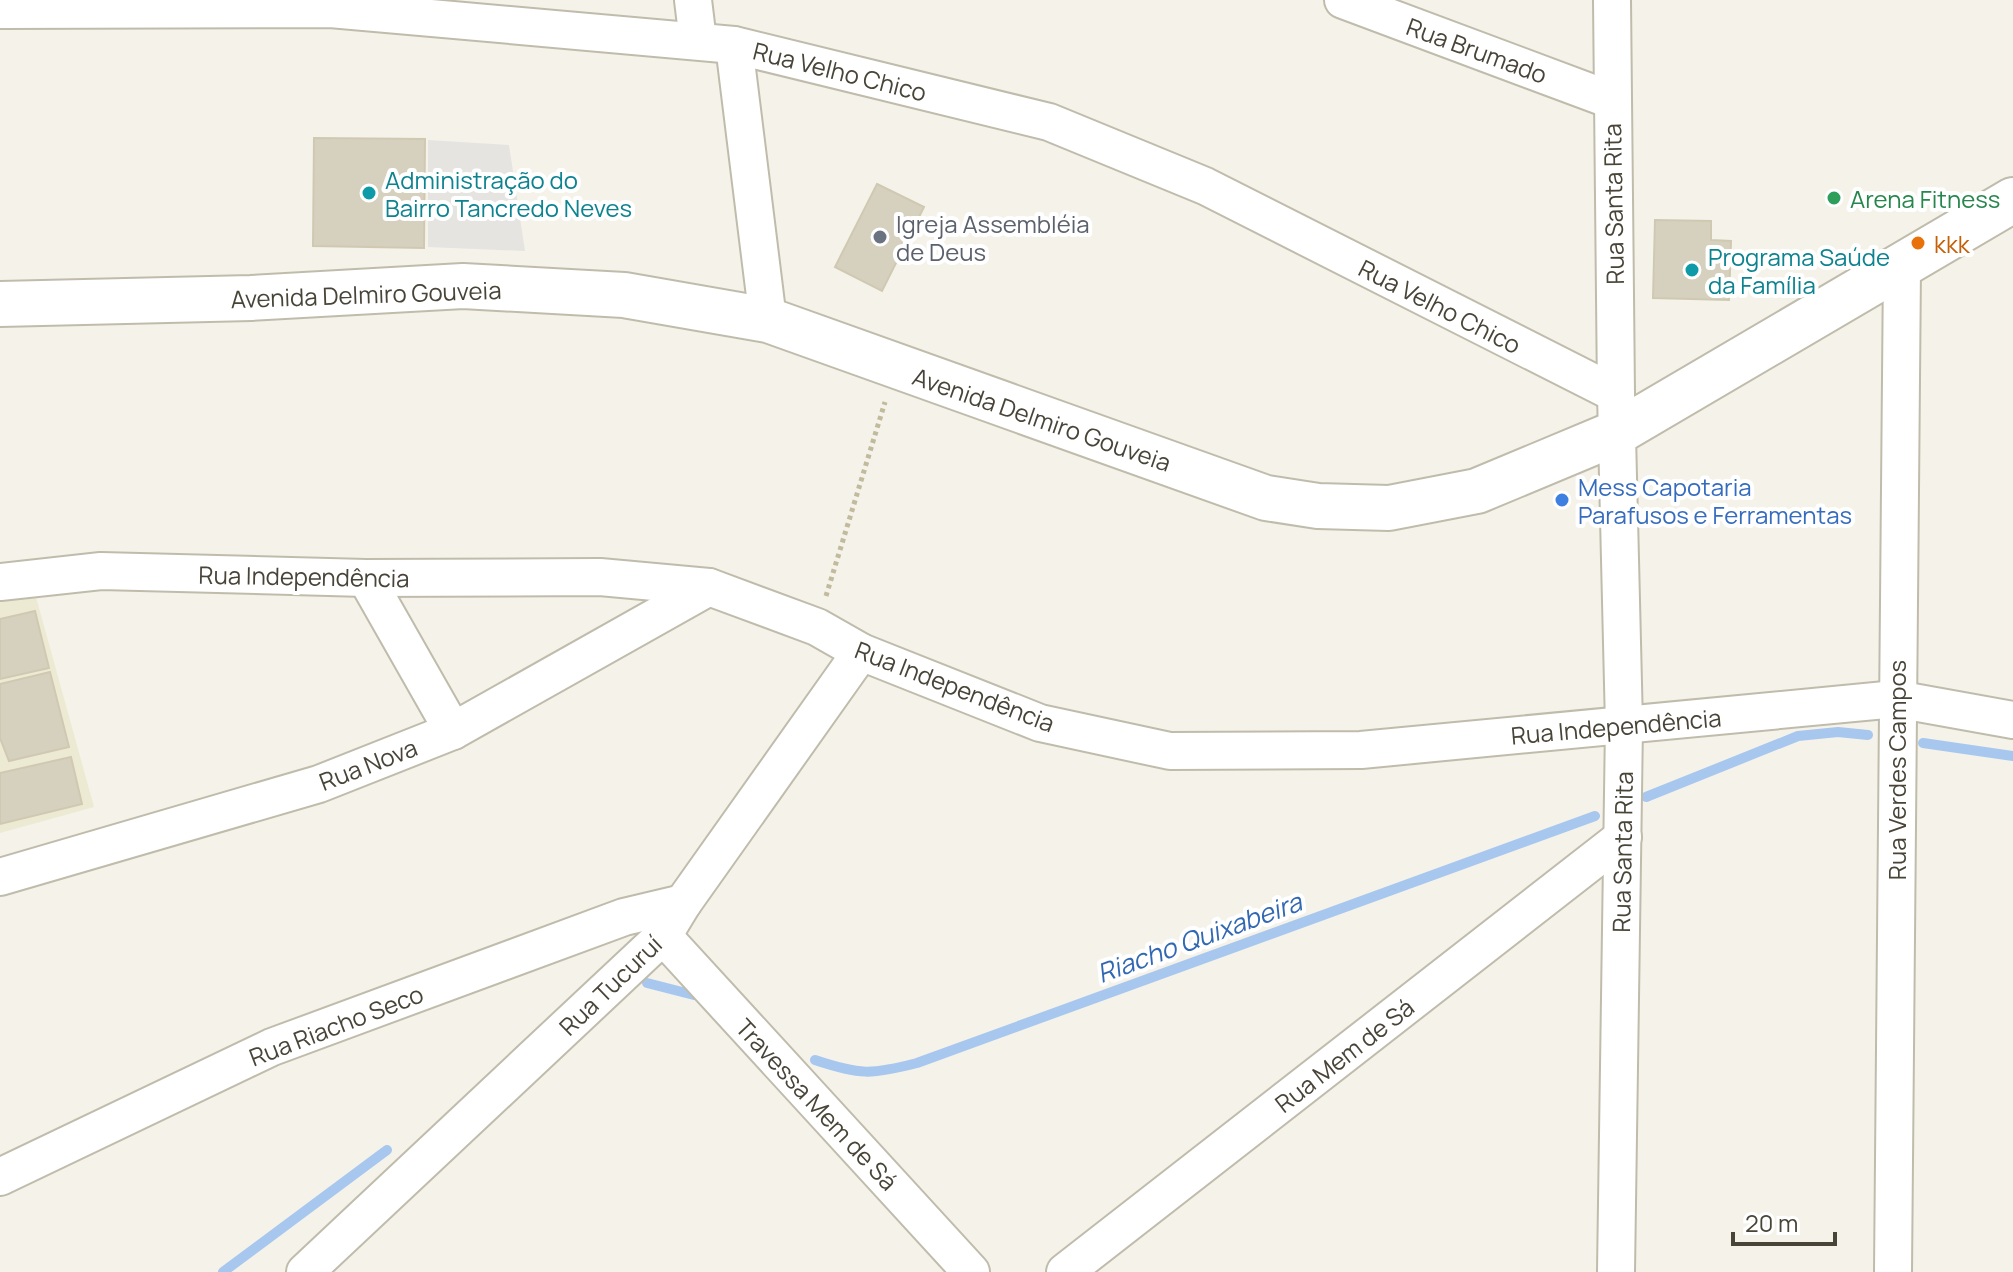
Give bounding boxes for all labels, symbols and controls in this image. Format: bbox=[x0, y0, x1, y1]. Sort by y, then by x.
street label: Rua Brumado bbox=[1402, 9, 1552, 91]
street label: Rua Velho Chico bbox=[750, 34, 930, 108]
street label: Rua Santa Rita bbox=[1595, 123, 1631, 285]
place label: Administração do Bairro Tancredo Neves bbox=[385, 163, 632, 224]
place label: Arena Fitness bbox=[1850, 182, 2000, 215]
marker: Administração do Bairro Tancredo Neves bbox=[360, 184, 378, 202]
marker: Arena Fitness bbox=[1825, 189, 1843, 207]
place label: Igreja Assembléia de Deus bbox=[896, 207, 1090, 268]
place label: kkk bbox=[1934, 227, 1971, 260]
marker: Igreja Assembléia de Deus bbox=[871, 228, 889, 246]
marker: kkk bbox=[1909, 234, 1927, 252]
place label: Programa Saúde da Família bbox=[1708, 240, 1890, 301]
street label: Rua Velho Chico bbox=[1353, 251, 1527, 361]
marker: Programa Saúde da Família bbox=[1683, 261, 1701, 279]
street label: Avenida Delmiro Gouveia bbox=[230, 273, 502, 315]
street label: Avenida Delmiro Gouveia bbox=[909, 359, 1175, 479]
place label: Mess Capotaria Parafusos e Ferramentas bbox=[1578, 470, 1852, 531]
marker: Mess Capotaria Parafusos e Ferramentas bbox=[1553, 491, 1571, 509]
street label: Rua Independência bbox=[198, 558, 410, 594]
street label: Rua Independência bbox=[851, 633, 1059, 739]
street label: Rua Verdes Campos bbox=[1880, 660, 1913, 880]
street label: Rua Independência bbox=[1509, 700, 1723, 752]
street label: Rua Nova bbox=[314, 730, 422, 798]
street label: Rua Santa Rita bbox=[1604, 771, 1640, 933]
water label: Riacho Quixabeira bbox=[1092, 883, 1308, 991]
street label: Rua Tucuruí bbox=[551, 927, 669, 1042]
street label: Rua Riacho Seco bbox=[244, 977, 428, 1073]
street label: Rua Mem de Sá bbox=[1268, 990, 1420, 1120]
street label: Travessa Mem de Sá bbox=[729, 1011, 905, 1197]
scale bar bbox=[1733, 1196, 1835, 1246]
text: 20 m bbox=[1745, 1206, 1798, 1239]

